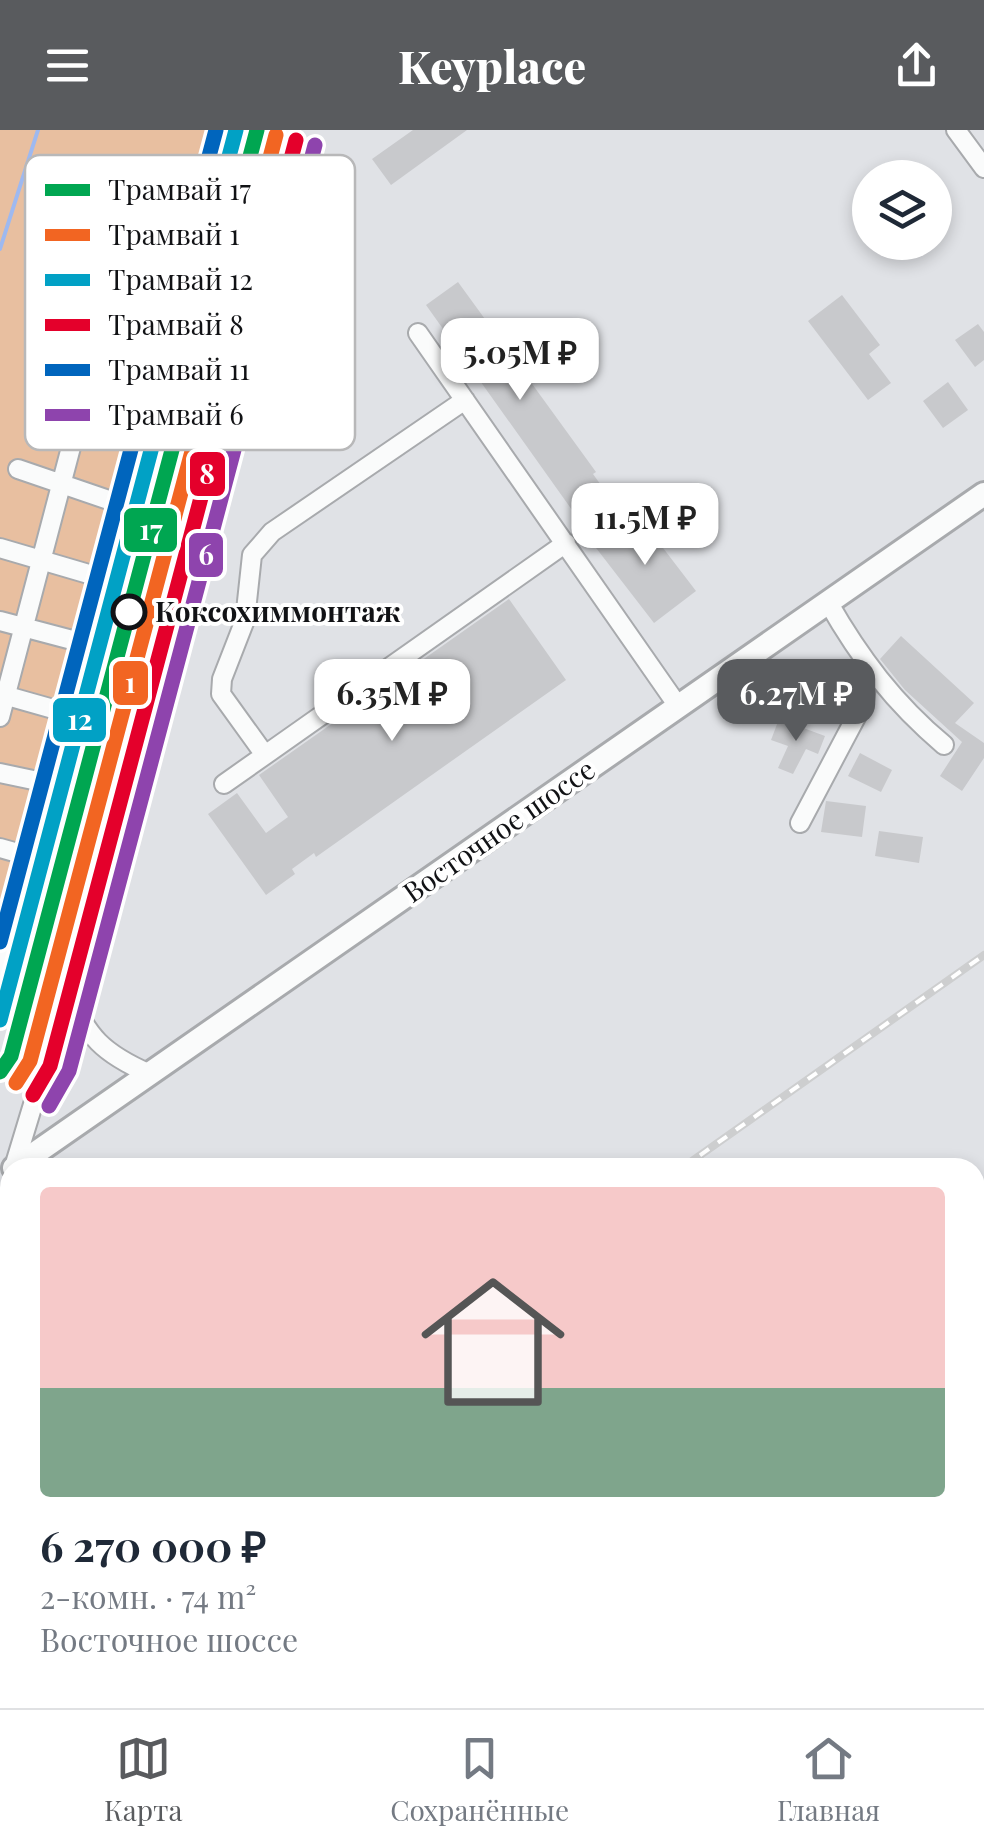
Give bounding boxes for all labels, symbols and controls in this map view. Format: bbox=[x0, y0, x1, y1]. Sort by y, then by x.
text: Keyplace bbox=[398, 35, 586, 95]
icon: menu bbox=[40, 38, 95, 93]
icon: share bbox=[889, 38, 944, 93]
legend bbox=[25, 155, 355, 450]
map controls bbox=[852, 160, 952, 260]
button: layers bbox=[852, 160, 952, 260]
text: Трамвай 17 bbox=[108, 170, 252, 207]
text: Трамвай 1 bbox=[108, 215, 240, 252]
text: Трамвай 12 bbox=[108, 260, 253, 297]
text: Трамвай 8 bbox=[108, 305, 244, 342]
pin: 5.05M ₽ bbox=[428, 318, 612, 403]
text: 5.05M ₽ bbox=[463, 329, 577, 372]
text: Трамвай 11 bbox=[108, 350, 250, 387]
text: Трамвай 6 bbox=[108, 395, 244, 432]
line badge: 8 bbox=[188, 450, 227, 498]
text: 8 bbox=[199, 454, 215, 491]
pin: 11.5M ₽ bbox=[553, 483, 737, 568]
text: 11.5M ₽ bbox=[593, 494, 697, 537]
line badge: 17 bbox=[122, 506, 179, 554]
text: 17 bbox=[139, 510, 163, 547]
line badge: 6 bbox=[187, 531, 225, 579]
text: 6 bbox=[198, 535, 214, 572]
place label: Коксохиммонтаж bbox=[155, 592, 401, 629]
marker: Коксохиммонтаж bbox=[112, 595, 146, 629]
line badge: 1 bbox=[111, 659, 150, 707]
pin: 6.35M ₽ bbox=[300, 659, 484, 744]
pin: 6.27M ₽ bbox=[704, 659, 888, 744]
text: 1 bbox=[125, 663, 135, 700]
text: 6.35M ₽ bbox=[336, 670, 448, 713]
text: 6.27M ₽ bbox=[739, 670, 853, 713]
line badge: 12 bbox=[51, 696, 108, 744]
text: 12 bbox=[67, 700, 93, 737]
street label: Восточное шоссе bbox=[395, 750, 601, 910]
icon: home bbox=[403, 1252, 583, 1432]
text: 6 270 000 ₽ bbox=[40, 1517, 266, 1573]
text: 2-комн. · 74 m² bbox=[40, 1574, 256, 1617]
text: Восточное шоссе bbox=[40, 1617, 298, 1660]
tab: Карта bbox=[104, 1731, 183, 1828]
tab: Сохранённые bbox=[390, 1731, 569, 1828]
tab: Главная bbox=[777, 1731, 880, 1828]

